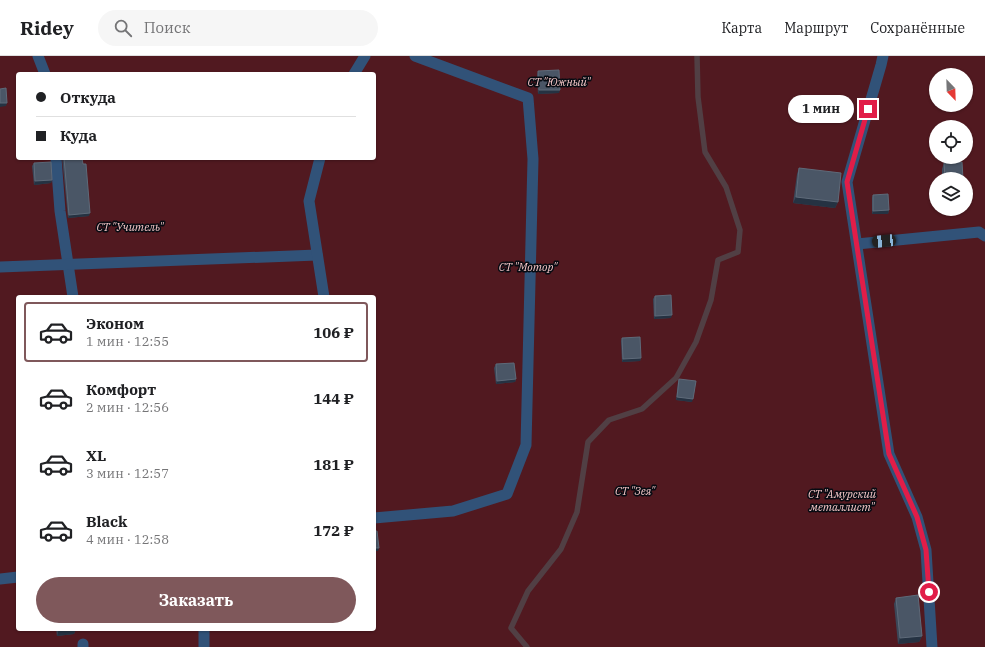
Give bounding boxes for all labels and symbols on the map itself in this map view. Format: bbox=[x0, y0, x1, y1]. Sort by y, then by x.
north arrow bbox=[929, 68, 973, 112]
park label: СТ "Южный" bbox=[528, 75, 591, 89]
callout: 1 мин bbox=[788, 95, 854, 123]
route end bbox=[859, 100, 877, 118]
park label: СТ "Учитель" bbox=[96, 220, 164, 234]
car bbox=[871, 234, 897, 248]
park label: СТ "Мотор" bbox=[499, 260, 558, 274]
park label: СТ "Зея" bbox=[615, 484, 656, 498]
park label: СТ "Амурский металлист" bbox=[808, 487, 877, 514]
route start bbox=[920, 583, 938, 601]

